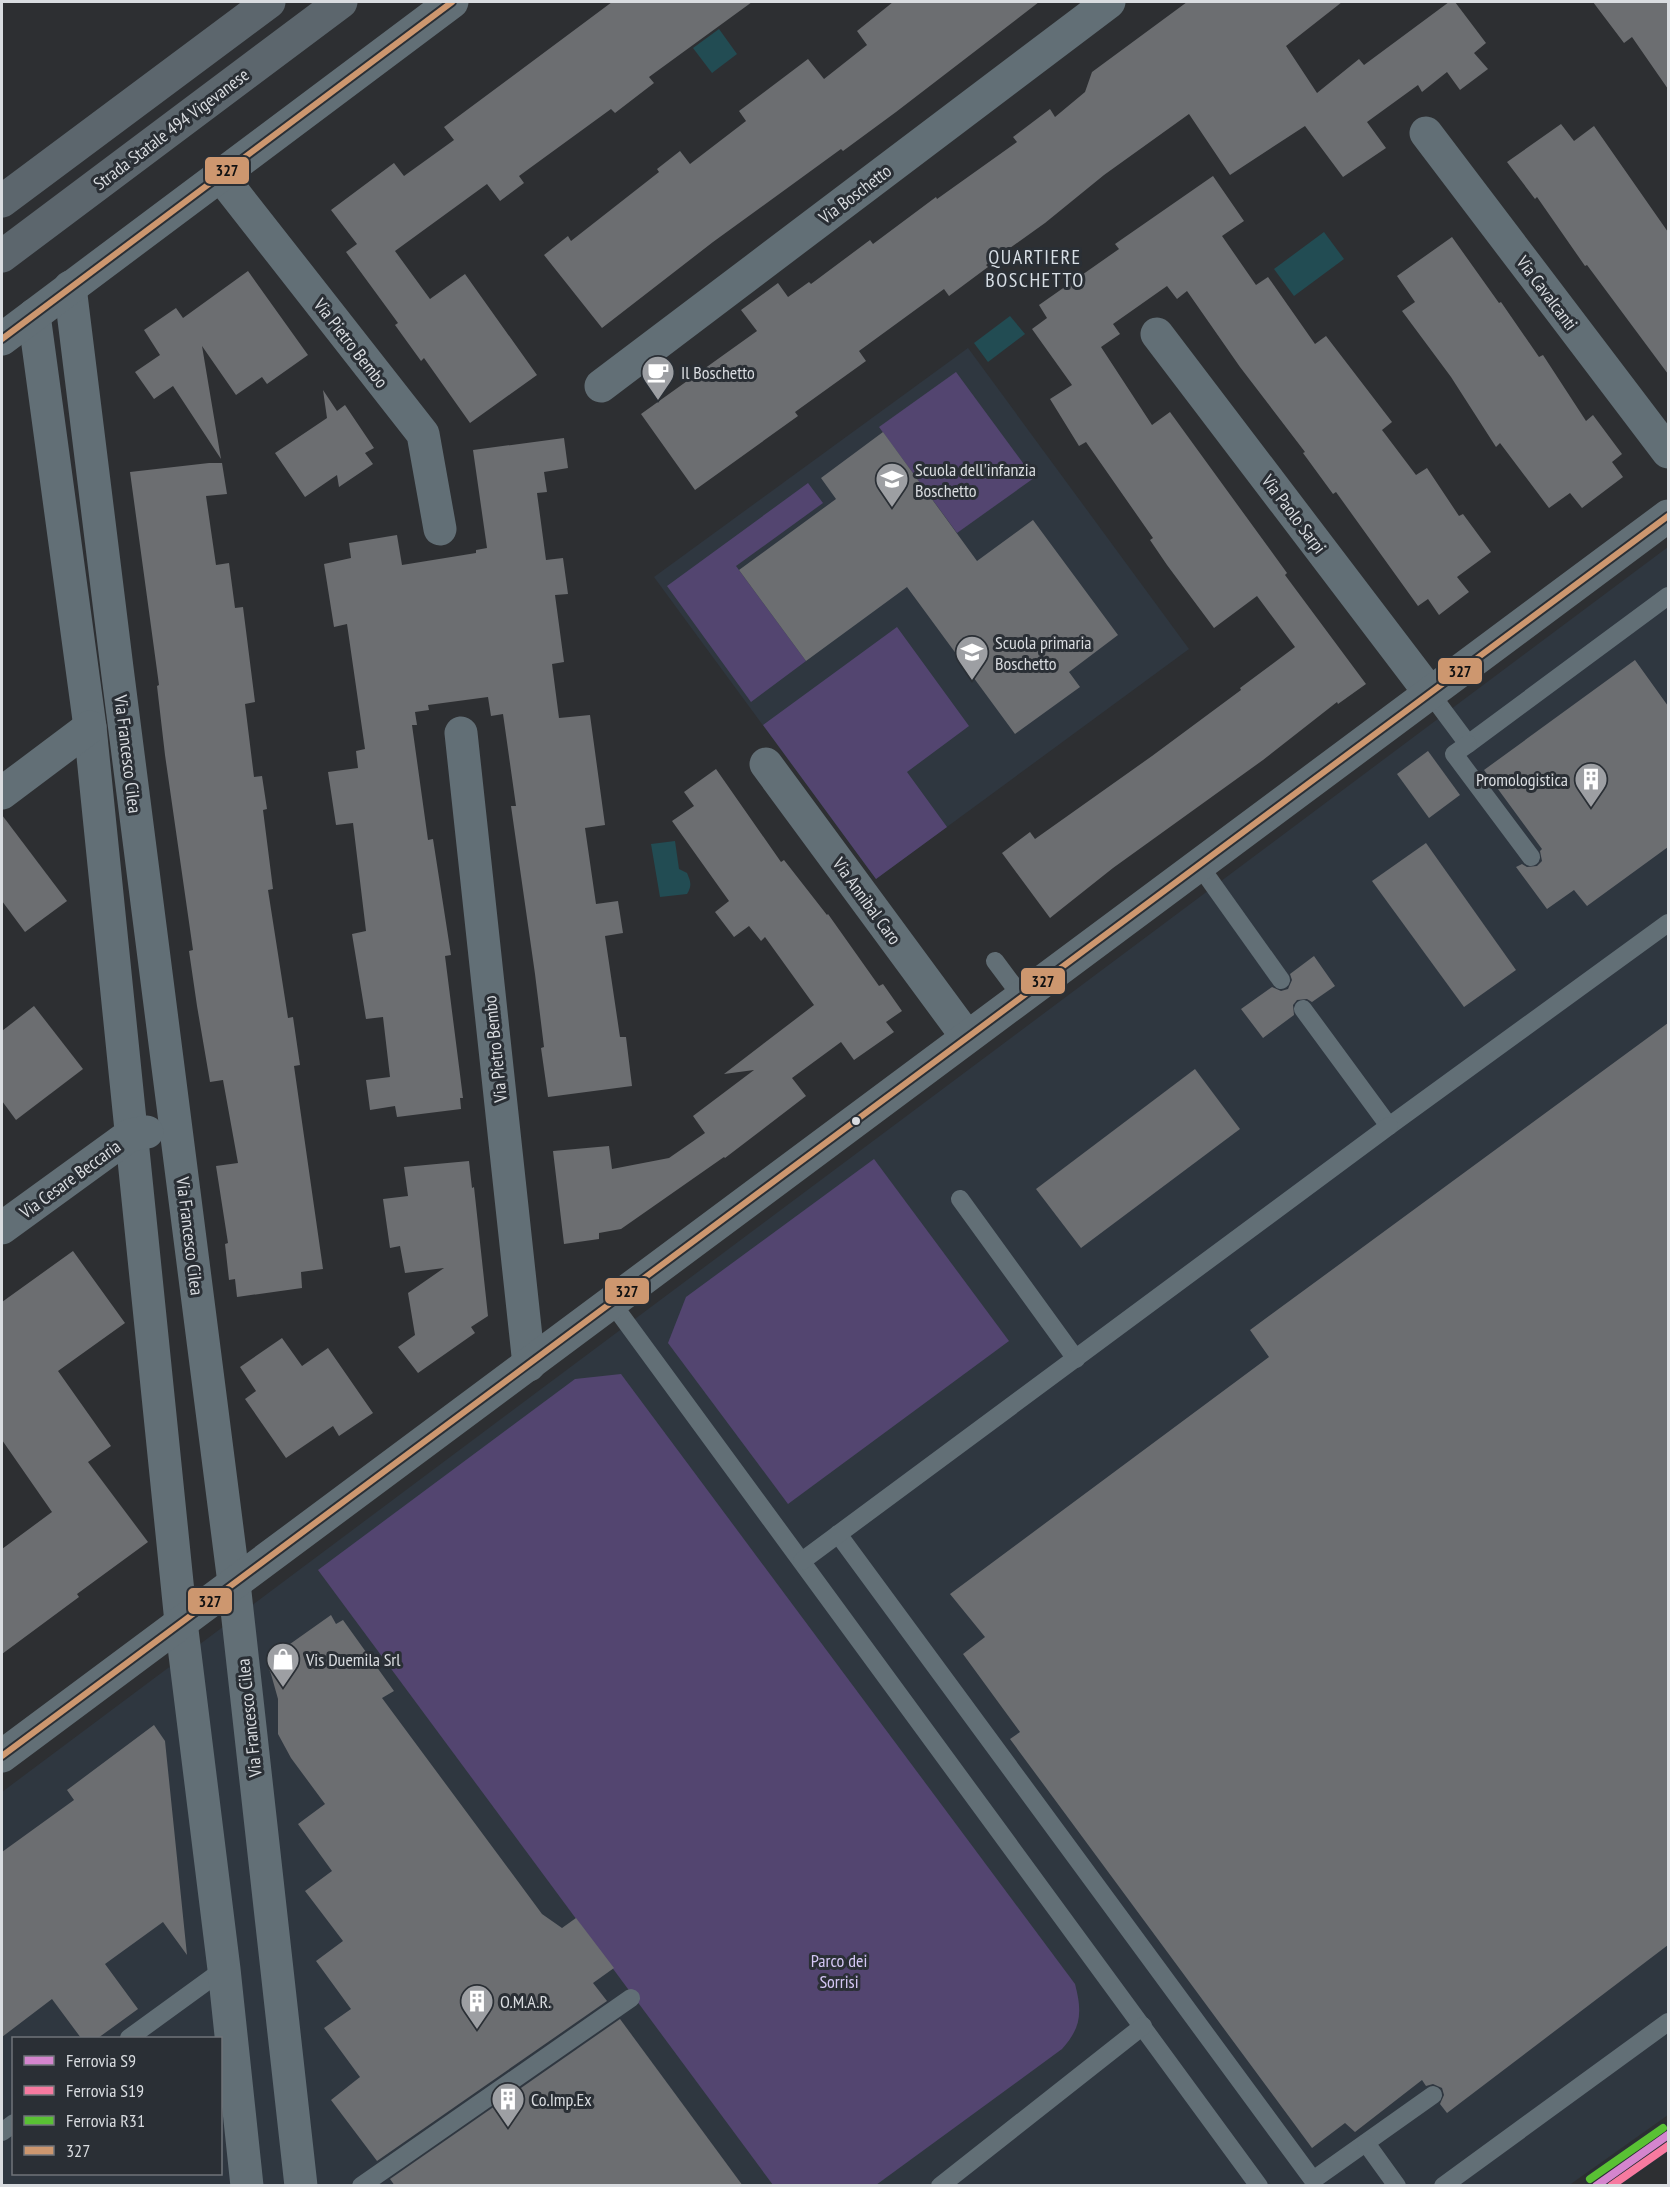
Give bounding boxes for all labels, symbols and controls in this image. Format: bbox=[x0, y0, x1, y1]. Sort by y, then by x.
street label: Strada Statale 494 Vigevanese bbox=[89, 63, 253, 195]
line badge: 327 bbox=[204, 156, 250, 185]
street label: Via Boschetto bbox=[813, 159, 896, 229]
text: 327 bbox=[216, 160, 238, 180]
district label: QUARTIERE BOSCHETTO bbox=[985, 244, 1085, 293]
street label: Via Cavalcanti bbox=[1511, 250, 1582, 335]
street label: Via Pietro Bembo bbox=[308, 293, 393, 393]
cafe icon: Il Boschetto bbox=[640, 354, 676, 401]
place label: Il Boschetto bbox=[681, 361, 755, 384]
place label: Scuola dell'infanzia Boschetto bbox=[915, 458, 1036, 502]
school or university icon: Scuola dell'infanzia Boschetto bbox=[874, 461, 910, 508]
street label: Via Paolo Sarpi bbox=[1256, 469, 1331, 558]
place label: Scuola primaria Boschetto bbox=[995, 631, 1092, 675]
school or university icon: Scuola primaria Boschetto bbox=[954, 634, 990, 681]
line badge: 327 bbox=[1437, 657, 1483, 685]
text: 327 bbox=[1449, 661, 1471, 681]
street label: Via Francesco Cilea bbox=[109, 693, 147, 814]
building icon: Promologistica bbox=[1573, 761, 1609, 808]
place label: Promologistica bbox=[1476, 768, 1568, 791]
street label: Via Annibal Caro bbox=[827, 852, 906, 949]
line badge: 327 bbox=[1020, 967, 1066, 995]
text: 327 bbox=[1032, 971, 1054, 991]
street label: Via Pietro Bembo bbox=[478, 994, 512, 1105]
unlabelled marker bbox=[850, 1115, 862, 1127]
street label: Via Cesare Beccaria bbox=[14, 1135, 125, 1224]
street label: Via Francesco Cilea bbox=[171, 1175, 209, 1296]
line badge: 327 bbox=[604, 1277, 650, 1305]
text: 327 bbox=[616, 1281, 638, 1301]
line badge: 327 bbox=[187, 1587, 233, 1615]
text: 327 bbox=[199, 1591, 221, 1611]
shop icon: Vis Duemila Srl bbox=[265, 1641, 301, 1688]
place label: Vis Duemila Srl bbox=[305, 1648, 401, 1671]
street label: Via Francesco Cilea bbox=[231, 1658, 267, 1779]
park label: Parco dei Sorrisi bbox=[811, 1949, 867, 1993]
building icon: O.M.A.R. bbox=[459, 1983, 495, 2030]
place label: O.M.A.R. bbox=[500, 1990, 551, 2013]
legend bbox=[12, 2037, 222, 2175]
text: Ferrovia S9 bbox=[66, 2049, 136, 2072]
text: Ferrovia S19 bbox=[66, 2079, 144, 2102]
building icon: Co.Imp.Ex bbox=[490, 2081, 526, 2128]
place label: Co.Imp.Ex bbox=[531, 2088, 592, 2111]
text: Ferrovia R31 bbox=[66, 2109, 145, 2132]
text: 327 bbox=[66, 2139, 90, 2162]

